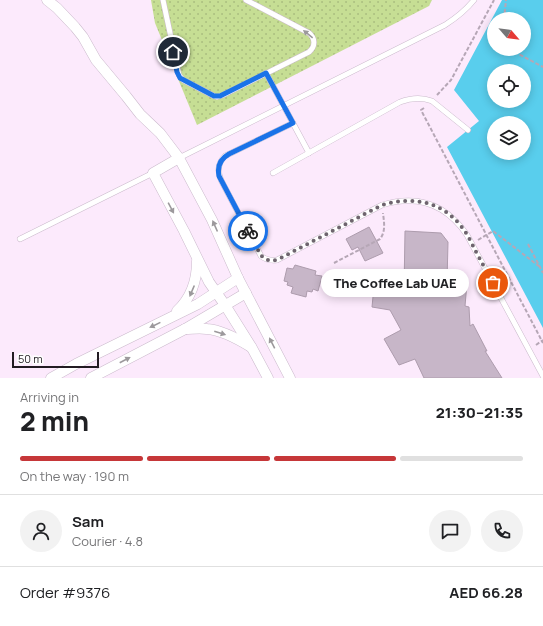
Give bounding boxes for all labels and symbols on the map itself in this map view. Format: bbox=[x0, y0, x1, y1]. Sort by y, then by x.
north arrow bbox=[487, 12, 531, 56]
one-way arrow bbox=[303, 30, 314, 39]
pin bbox=[156, 35, 190, 69]
one-way arrow bbox=[168, 202, 175, 213]
courier bbox=[228, 211, 268, 251]
one-way arrow bbox=[212, 221, 218, 232]
pin bbox=[476, 266, 510, 300]
callout: The Coffee Lab UAE bbox=[321, 269, 469, 297]
one-way arrow bbox=[188, 285, 194, 297]
one-way arrow bbox=[150, 322, 161, 328]
one-way arrow bbox=[214, 330, 226, 336]
one-way arrow bbox=[268, 338, 275, 349]
scale bar bbox=[12, 350, 99, 369]
one-way arrow bbox=[120, 357, 131, 363]

